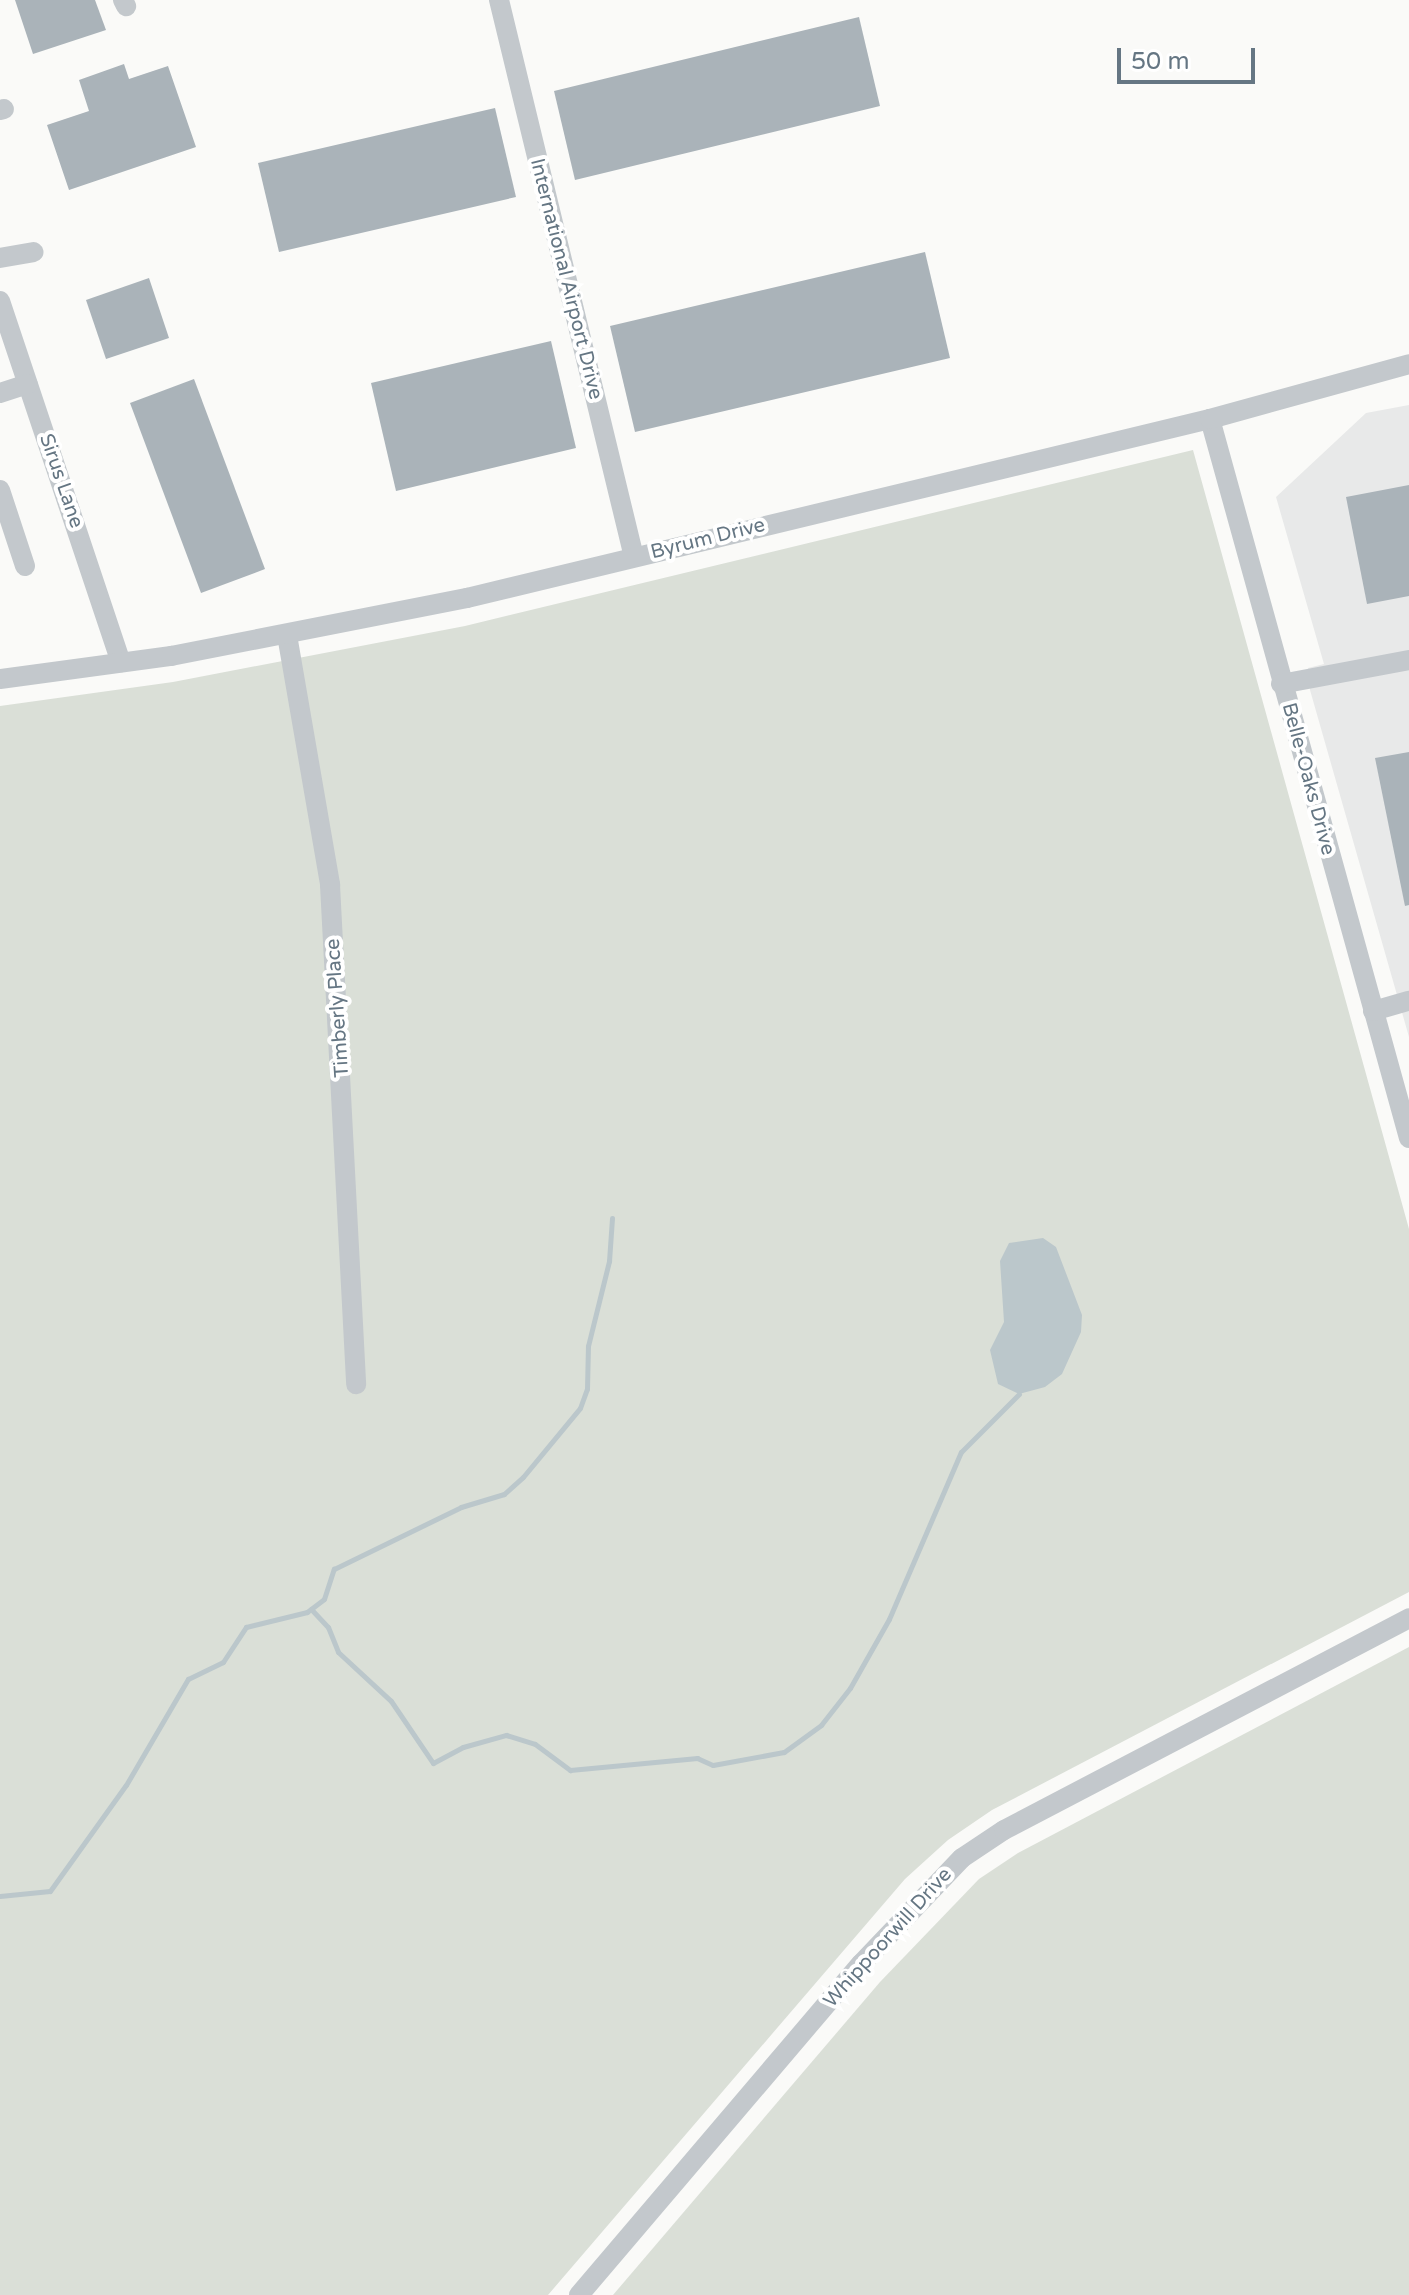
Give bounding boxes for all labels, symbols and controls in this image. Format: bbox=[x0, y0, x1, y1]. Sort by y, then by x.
scale bar bbox=[1121, 32, 1259, 82]
text: 50 m bbox=[1131, 47, 1189, 76]
street label: International Airport Drive bbox=[524, 156, 608, 402]
street label: Sirus Lane bbox=[34, 431, 88, 531]
street label: Byrum Drive bbox=[648, 513, 768, 565]
street label: Belle-Oaks Drive bbox=[1276, 700, 1340, 858]
street label: Timberly Place bbox=[321, 938, 355, 1078]
street label: Whippoorwill Drive bbox=[819, 1863, 957, 2013]

